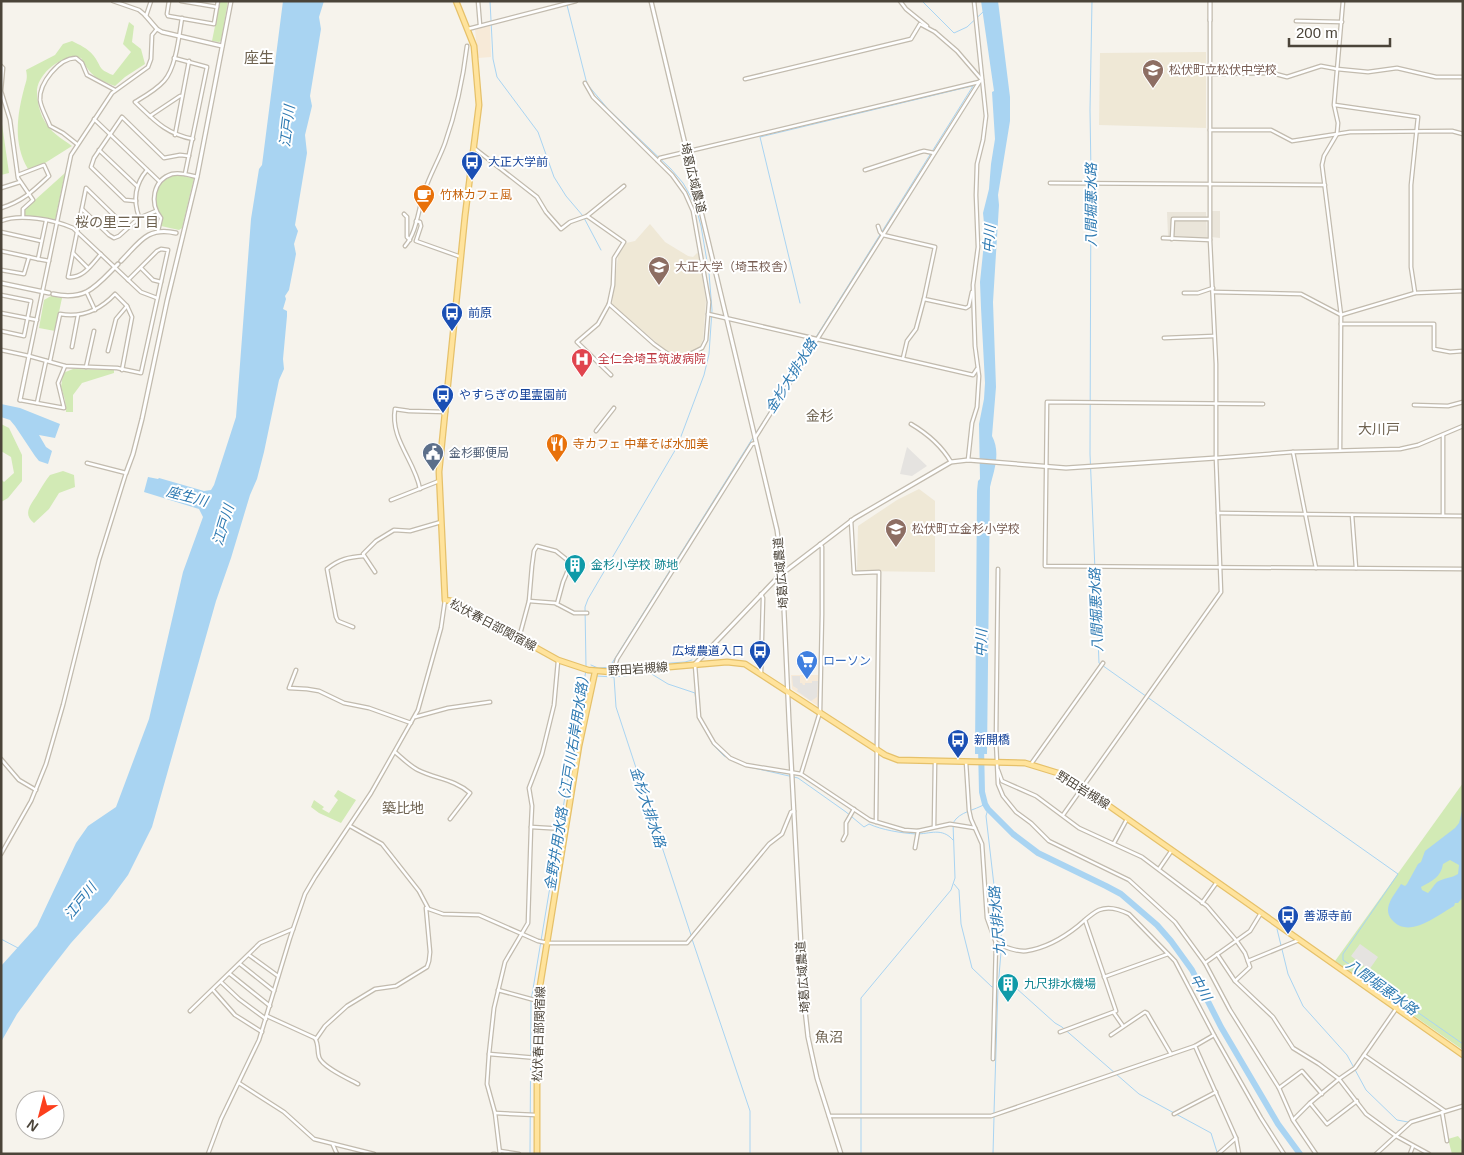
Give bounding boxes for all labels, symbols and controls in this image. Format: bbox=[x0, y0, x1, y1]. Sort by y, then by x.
scale bar bbox=[1289, 15, 1390, 47]
text: 200 m bbox=[1296, 24, 1338, 41]
district label: 座生 bbox=[244, 49, 274, 66]
school or university icon: 松伏町立松伏中学校 bbox=[1141, 58, 1165, 89]
place label: 松伏町立松伏中学校 bbox=[1169, 63, 1277, 77]
water label: 江戸川 bbox=[277, 102, 298, 148]
street label: 埼葛広域農道 bbox=[677, 141, 709, 215]
bus stop icon: 大正大学前 bbox=[460, 150, 484, 181]
place label: 大正大学前 bbox=[488, 155, 548, 169]
water label: 八間堀悪水路 bbox=[1083, 162, 1099, 247]
cafe icon: 竹林カフェ風 bbox=[412, 183, 436, 214]
place label: 竹林カフェ風 bbox=[440, 188, 512, 202]
district label: 桜の里三丁目 bbox=[75, 214, 159, 230]
water label: 中川 bbox=[980, 222, 998, 254]
school or university icon: 大正大学（埼玉校舎） bbox=[647, 255, 671, 286]
place label: 大正大学（埼玉校舎） bbox=[675, 260, 795, 274]
bus stop icon: 前原 bbox=[440, 301, 464, 332]
place label: 前原 bbox=[468, 306, 492, 320]
water label: 金杉大排水路 bbox=[762, 336, 820, 416]
hospital icon: 全仁会埼玉筑波病院 bbox=[570, 347, 594, 378]
place label: 全仁会埼玉筑波病院 bbox=[598, 352, 706, 366]
bus stop icon: やすらぎの里霊園前 bbox=[431, 383, 455, 414]
place label: やすらぎの里霊園前 bbox=[459, 388, 567, 402]
district label: 金杉 bbox=[806, 408, 834, 424]
district label: 大川戸 bbox=[1358, 421, 1400, 437]
restaurant icon: 寺カフェ 中華そば水加美 bbox=[545, 432, 569, 463]
place label: 寺カフェ 中華そば水加美 bbox=[573, 437, 708, 451]
public building icon: 金杉郵便局 bbox=[421, 441, 445, 472]
place label: 金杉郵便局 bbox=[449, 446, 509, 460]
water label: 座生川 bbox=[165, 483, 211, 510]
water label: 江戸川 bbox=[209, 501, 237, 547]
school or university icon: 松伏町立金杉小学校 bbox=[884, 517, 908, 548]
place label: 松伏町立金杉小学校 bbox=[912, 522, 1020, 536]
street label: 埼葛広域農道 bbox=[771, 537, 791, 609]
building icon: 金杉小学校 跡地 bbox=[563, 553, 587, 584]
place label: 金杉小学校 跡地 bbox=[591, 558, 678, 572]
water label: 八間堀悪水路 bbox=[1087, 567, 1105, 652]
street label: 松伏春日部関宿線 bbox=[447, 596, 539, 654]
water label: 中川 bbox=[973, 627, 990, 657]
bus stop icon: 広域農道入口 bbox=[748, 639, 772, 670]
place label: 広域農道入口 bbox=[672, 644, 744, 658]
supermarket icon: ローソン bbox=[795, 649, 819, 680]
place label: ローソン bbox=[823, 654, 871, 668]
street label: 野田岩槻線 bbox=[608, 660, 668, 678]
water label: 金野井用水路（江戸川右岸用水路） bbox=[542, 668, 592, 892]
bus stop icon: 新開橋 bbox=[946, 728, 970, 759]
place label: 新開橋 bbox=[974, 733, 1010, 747]
water label: 金杉大排水路 bbox=[627, 765, 669, 850]
street label: 野田岩槻線 bbox=[1054, 768, 1112, 812]
district label: 築比地 bbox=[382, 800, 424, 816]
water label: 江戸川 bbox=[61, 878, 101, 922]
water label: 九尺排水路 bbox=[986, 884, 1008, 957]
bus stop icon: 善源寺前 bbox=[1276, 904, 1300, 935]
place label: 善源寺前 bbox=[1304, 909, 1352, 923]
street label: 埼葛広域農道 bbox=[794, 941, 812, 1013]
water label: 八間堀悪水路 bbox=[1343, 956, 1421, 1019]
water label: 中川 bbox=[1187, 971, 1216, 1005]
building icon: 九尺排水機場 bbox=[996, 972, 1020, 1003]
place label: 九尺排水機場 bbox=[1024, 977, 1096, 991]
street label: 松伏春日部関宿線 bbox=[530, 986, 548, 1082]
district label: 魚沼 bbox=[815, 1029, 843, 1045]
north arrow bbox=[15, 1090, 65, 1140]
text: N bbox=[24, 1116, 41, 1135]

